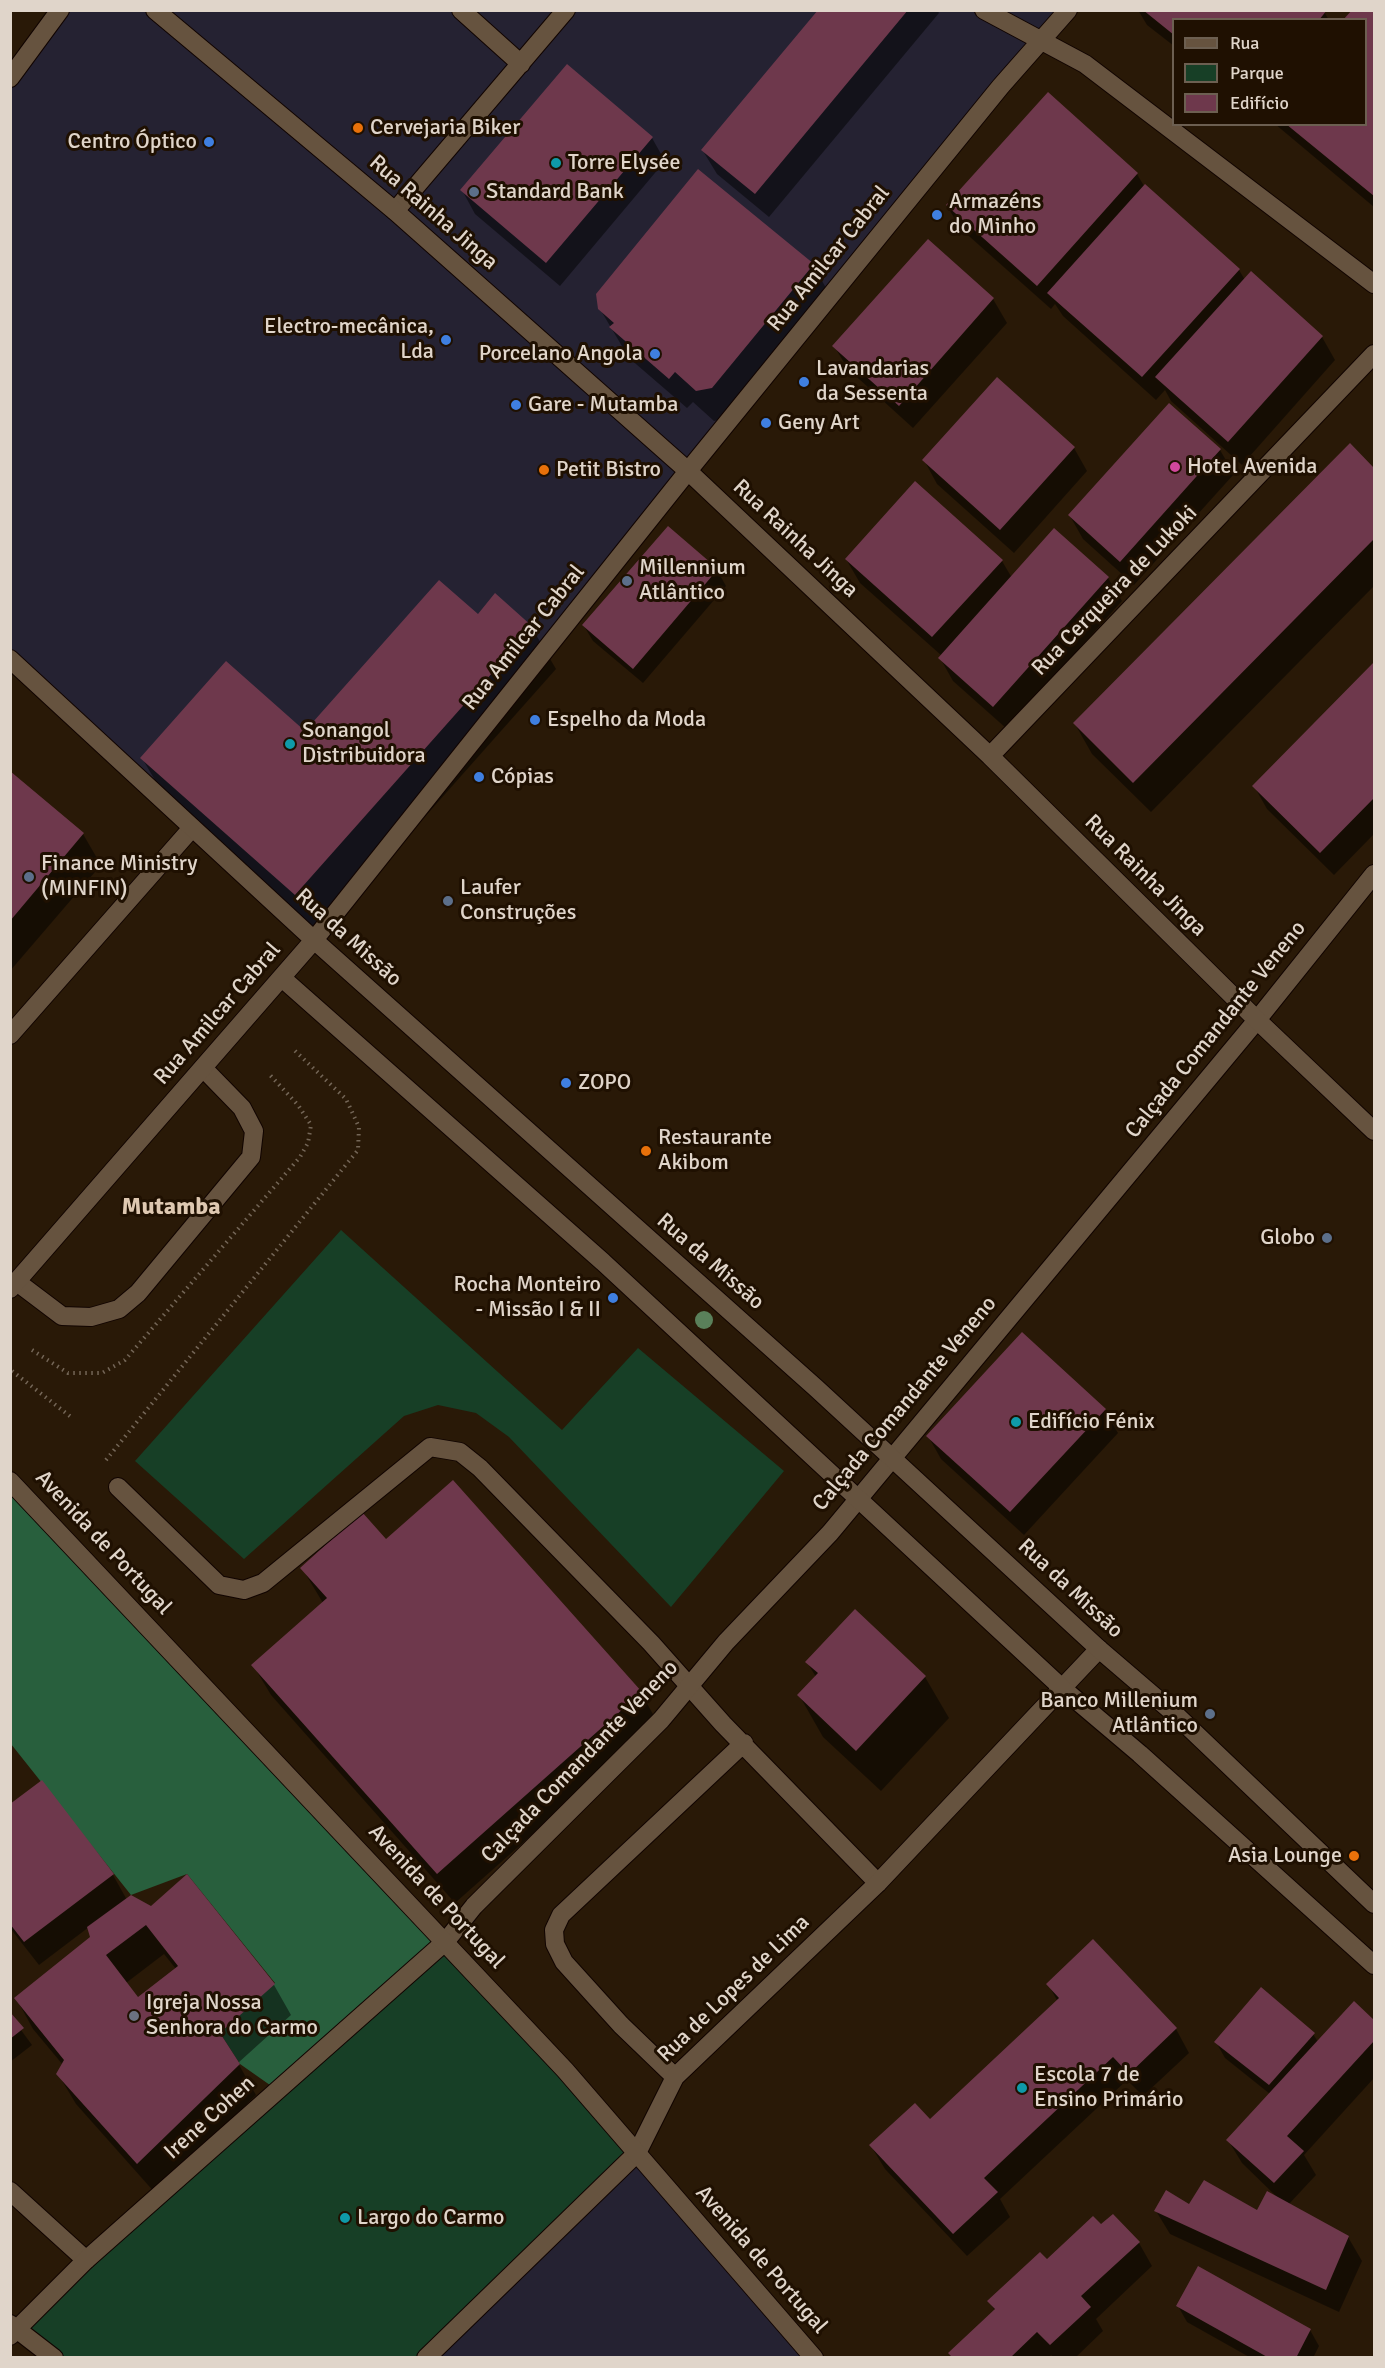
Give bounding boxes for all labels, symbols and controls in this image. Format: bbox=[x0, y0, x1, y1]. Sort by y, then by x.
legend bbox=[1172, 18, 1367, 126]
text: Rua bbox=[1230, 32, 1259, 54]
text: Parque bbox=[1230, 62, 1284, 84]
text: Edifício bbox=[1230, 92, 1289, 114]
place label: Cervejaria Biker bbox=[370, 115, 520, 141]
marker: Cervejaria Biker bbox=[351, 121, 365, 135]
place label: Centro Óptico bbox=[68, 129, 197, 155]
marker: Centro Óptico bbox=[202, 135, 216, 149]
street label: Rua Rainha Jinga bbox=[363, 150, 503, 276]
place label: Torre Elysée bbox=[568, 150, 681, 176]
marker: Torre Elysée bbox=[549, 156, 563, 170]
place label: Standard Bank bbox=[486, 179, 624, 205]
street label: Rua Amilcar Cabral bbox=[762, 181, 896, 337]
marker: Standard Bank bbox=[467, 185, 481, 199]
place label: Armazéns do Minho bbox=[949, 189, 1041, 240]
marker: Armazéns do Minho bbox=[930, 208, 944, 222]
place label: Electro-mecânica, Lda bbox=[264, 314, 434, 366]
marker: Electro-mecânica, Lda bbox=[439, 333, 453, 347]
place label: Porcelano Angola bbox=[479, 341, 643, 367]
marker: Porcelano Angola bbox=[648, 347, 662, 361]
place label: Lavandarias da Sessenta bbox=[816, 356, 929, 408]
marker: Lavandarias da Sessenta bbox=[797, 375, 811, 389]
place label: Gare - Mutamba bbox=[528, 392, 678, 418]
marker: Gare - Mutamba bbox=[509, 398, 523, 412]
place label: Geny Art bbox=[778, 410, 860, 436]
marker: Geny Art bbox=[759, 416, 773, 430]
place label: Hotel Avenida bbox=[1187, 454, 1317, 480]
place label: Petit Bistro bbox=[556, 457, 661, 483]
marker: Hotel Avenida bbox=[1168, 460, 1182, 474]
marker: Petit Bistro bbox=[537, 463, 551, 477]
street label: Rua Rainha Jinga bbox=[727, 474, 863, 604]
street label: Rua Cerqueira de Lukoki bbox=[1027, 500, 1203, 682]
place label: Millennium Atlântico bbox=[639, 555, 746, 606]
street label: Rua Amilcar Cabral bbox=[457, 560, 591, 716]
marker: Millennium Atlântico bbox=[620, 574, 634, 588]
place label: Espelho da Moda bbox=[547, 707, 706, 733]
marker: Espelho da Moda bbox=[528, 713, 542, 727]
place label: Sonangol Distribuidora bbox=[302, 718, 426, 770]
marker: Sonangol Distribuidora bbox=[283, 737, 297, 751]
place label: Cópias bbox=[491, 764, 554, 790]
marker: Cópias bbox=[472, 770, 486, 784]
street label: Rua Rainha Jinga bbox=[1079, 810, 1211, 942]
place label: Finance Ministry (MINFIN) bbox=[41, 851, 198, 902]
marker: Finance Ministry (MINFIN) bbox=[22, 870, 36, 884]
place label: Laufer Construções bbox=[460, 875, 576, 926]
street label: Rua da Missão bbox=[289, 883, 407, 993]
marker: Laufer Construções bbox=[441, 894, 455, 908]
street label: Calçada Comandante Veneno bbox=[1120, 916, 1312, 1144]
street label: Rua Amilcar Cabral bbox=[149, 937, 287, 1091]
place label: ZOPO bbox=[578, 1070, 631, 1096]
marker: ZOPO bbox=[559, 1076, 573, 1090]
place label: Restaurante Akibom bbox=[658, 1125, 772, 1176]
marker: Restaurante Akibom bbox=[639, 1144, 653, 1158]
district label: Mutamba bbox=[121, 1194, 221, 1222]
street label: Rua da Missão bbox=[651, 1208, 769, 1316]
place label: Globo bbox=[1260, 1225, 1315, 1251]
marker: Globo bbox=[1320, 1231, 1334, 1245]
place label: Rocha Monteiro - Missão I & II bbox=[453, 1272, 601, 1324]
marker: Rocha Monteiro - Missão I & II bbox=[606, 1291, 620, 1305]
street label: Calçada Comandante Veneno bbox=[807, 1291, 1003, 1517]
place label: Edifício Fénix bbox=[1028, 1409, 1155, 1435]
marker: Edifício Fénix bbox=[1009, 1415, 1023, 1429]
street label: Avenida de Portugal bbox=[29, 1465, 177, 1621]
street label: Rua da Missão bbox=[1012, 1534, 1128, 1644]
street label: Calçada Comandante Veneno bbox=[476, 1655, 684, 1869]
place label: Banco Millenium Atlântico bbox=[1040, 1688, 1198, 1740]
marker: Banco Millenium Atlântico bbox=[1203, 1707, 1217, 1721]
street label: Avenida de Portugal bbox=[362, 1819, 510, 1975]
place label: Asia Lounge bbox=[1228, 1843, 1342, 1869]
marker: Asia Lounge bbox=[1347, 1849, 1361, 1863]
street label: Rua de Lopes de Lima bbox=[653, 1910, 815, 2068]
place label: Igreja Nossa Senhora do Carmo bbox=[146, 1990, 318, 2042]
marker: Igreja Nossa Senhora do Carmo bbox=[127, 2009, 141, 2023]
place label: Escola 7 de Ensino Primário bbox=[1034, 2062, 1184, 2114]
street label: Irene Cohen bbox=[159, 2071, 261, 2165]
marker: Escola 7 de Ensino Primário bbox=[1015, 2081, 1029, 2095]
street label: Avenida de Portugal bbox=[689, 2180, 833, 2340]
place label: Largo do Carmo bbox=[357, 2205, 505, 2231]
marker: Largo do Carmo bbox=[338, 2211, 352, 2225]

